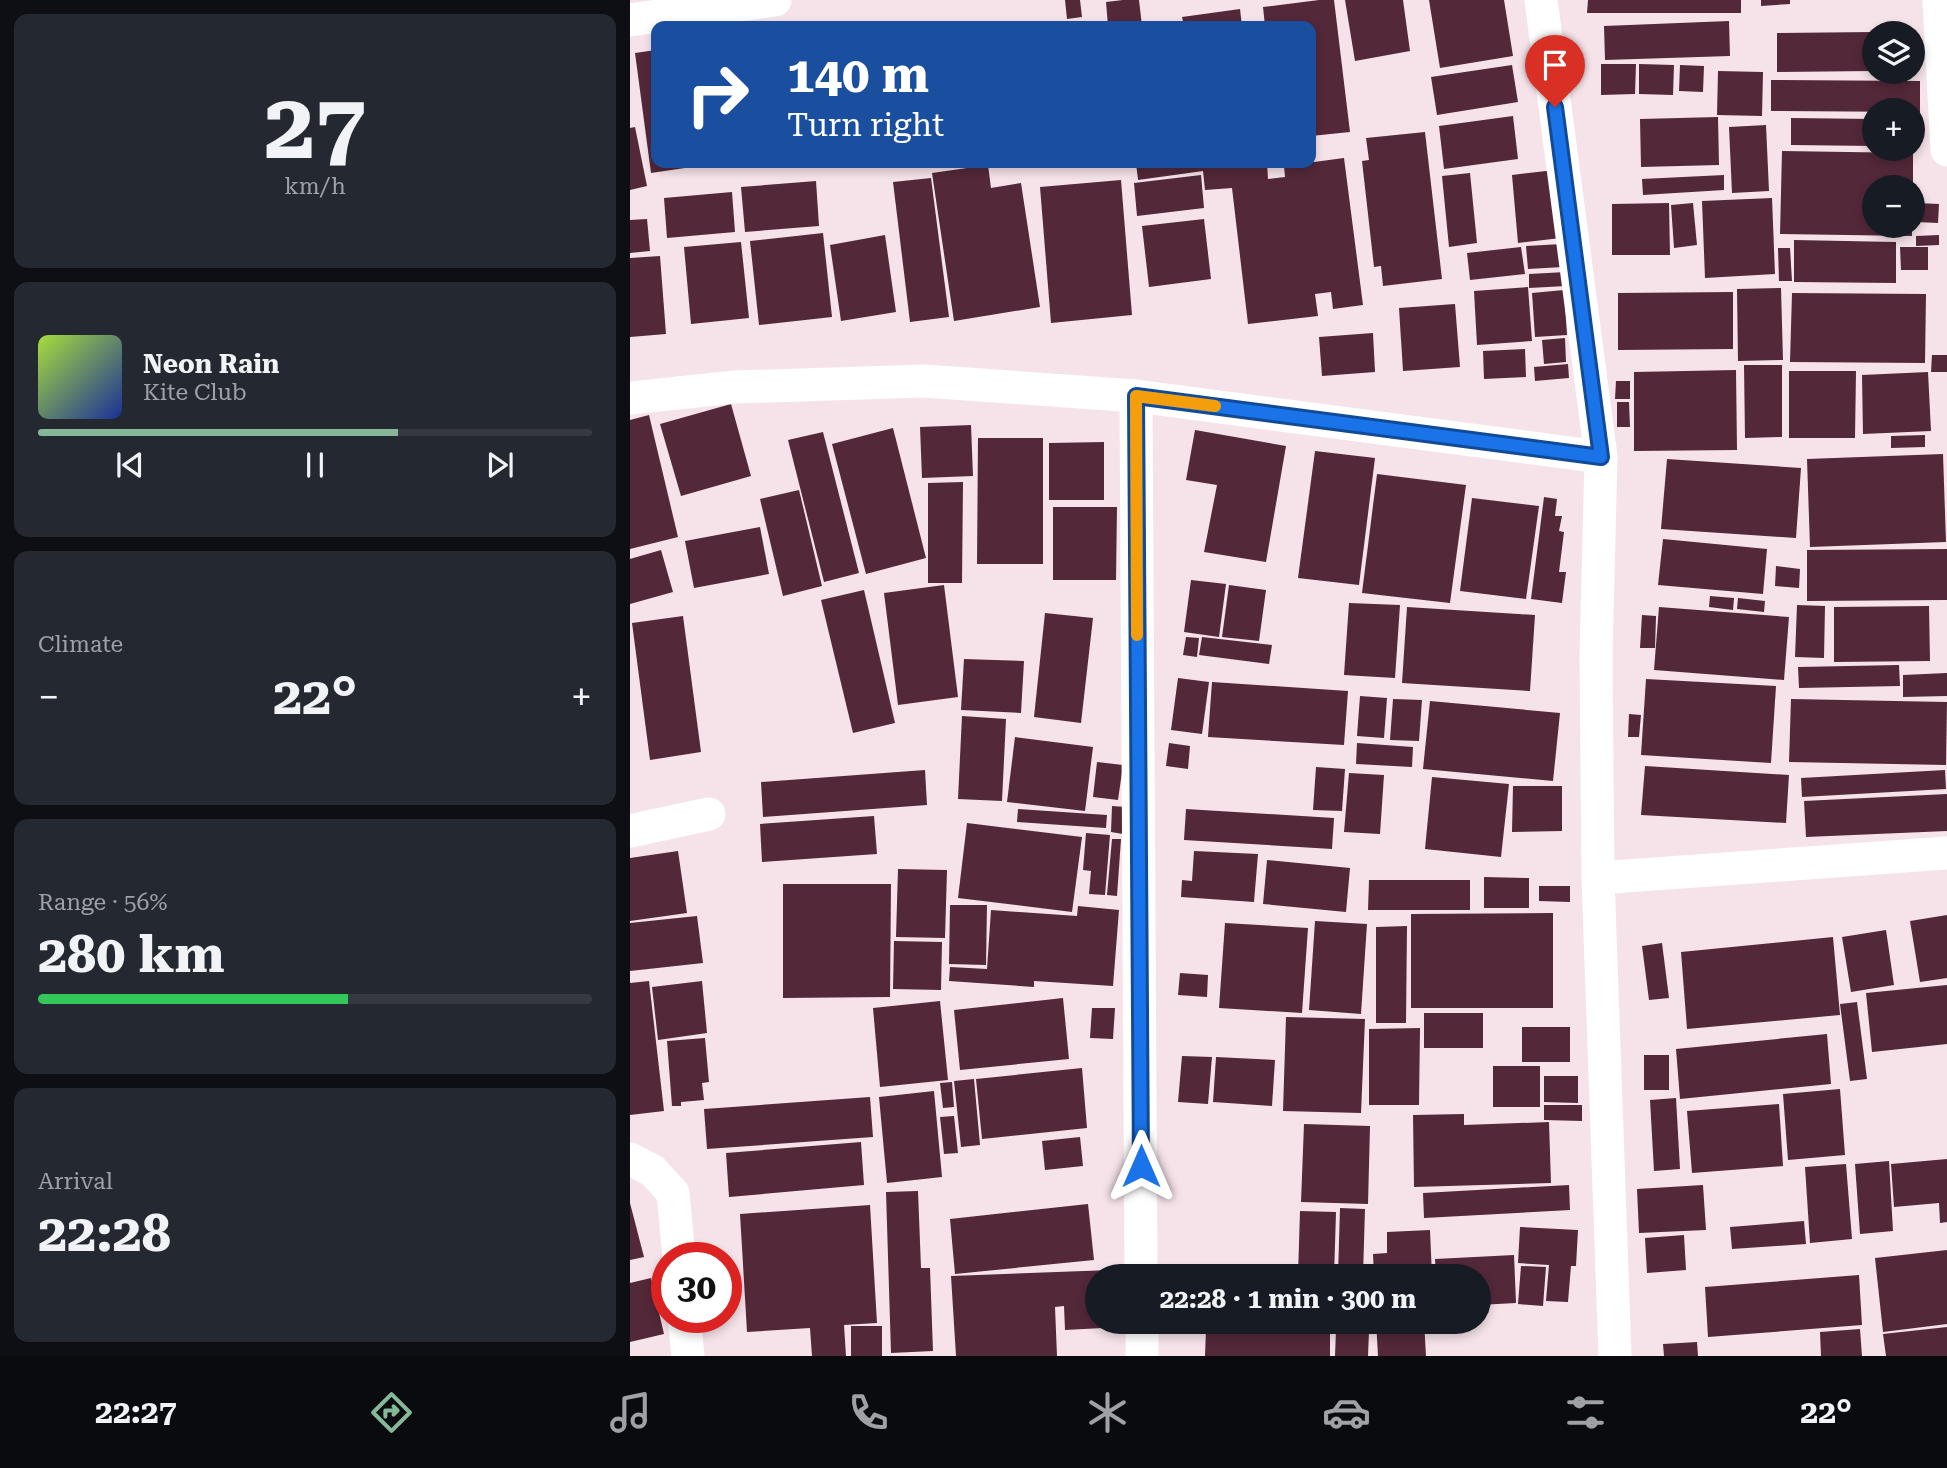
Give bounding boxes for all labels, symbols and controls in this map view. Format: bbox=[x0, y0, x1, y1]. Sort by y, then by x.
map controls bbox=[1862, 21, 1925, 238]
button: layers bbox=[1862, 21, 1925, 84]
pin bbox=[1525, 35, 1585, 107]
icon: arrive bbox=[1536, 46, 1574, 84]
text: 140 m bbox=[787, 47, 929, 104]
icon: right bbox=[672, 49, 763, 140]
text: 27 bbox=[264, 74, 366, 180]
button: + bbox=[1862, 98, 1925, 161]
text: Turn right bbox=[787, 106, 944, 144]
text: km/h bbox=[284, 173, 346, 200]
button: − bbox=[1862, 175, 1925, 238]
text: Neon Rain bbox=[143, 349, 279, 379]
text: Kite Club bbox=[143, 379, 247, 406]
icon: previous bbox=[111, 446, 149, 484]
icon: pause bbox=[296, 446, 334, 484]
icon: next bbox=[481, 446, 519, 484]
text: Climate bbox=[38, 631, 123, 658]
text: 22° bbox=[273, 666, 357, 727]
text: − bbox=[38, 675, 59, 719]
text: + bbox=[571, 675, 592, 719]
text: Range · 56% bbox=[38, 889, 167, 916]
text: 280 km bbox=[38, 924, 225, 985]
position arrow bbox=[1104, 1129, 1178, 1203]
text: Arrival bbox=[38, 1168, 113, 1195]
text: 22:28 bbox=[38, 1203, 171, 1264]
speed limit sign: 30 bbox=[651, 1242, 742, 1333]
text: 22:28 · 1 min · 300 m bbox=[1160, 1284, 1416, 1314]
icon: directions bbox=[367, 1388, 416, 1437]
icon: music bbox=[606, 1388, 655, 1437]
icon: phone bbox=[844, 1388, 893, 1437]
icon: climate bbox=[1083, 1388, 1132, 1437]
icon: car bbox=[1322, 1388, 1371, 1437]
icon: filters bbox=[1561, 1388, 1610, 1437]
text: 22:27 bbox=[95, 1393, 177, 1431]
text: 22° bbox=[1800, 1393, 1852, 1431]

